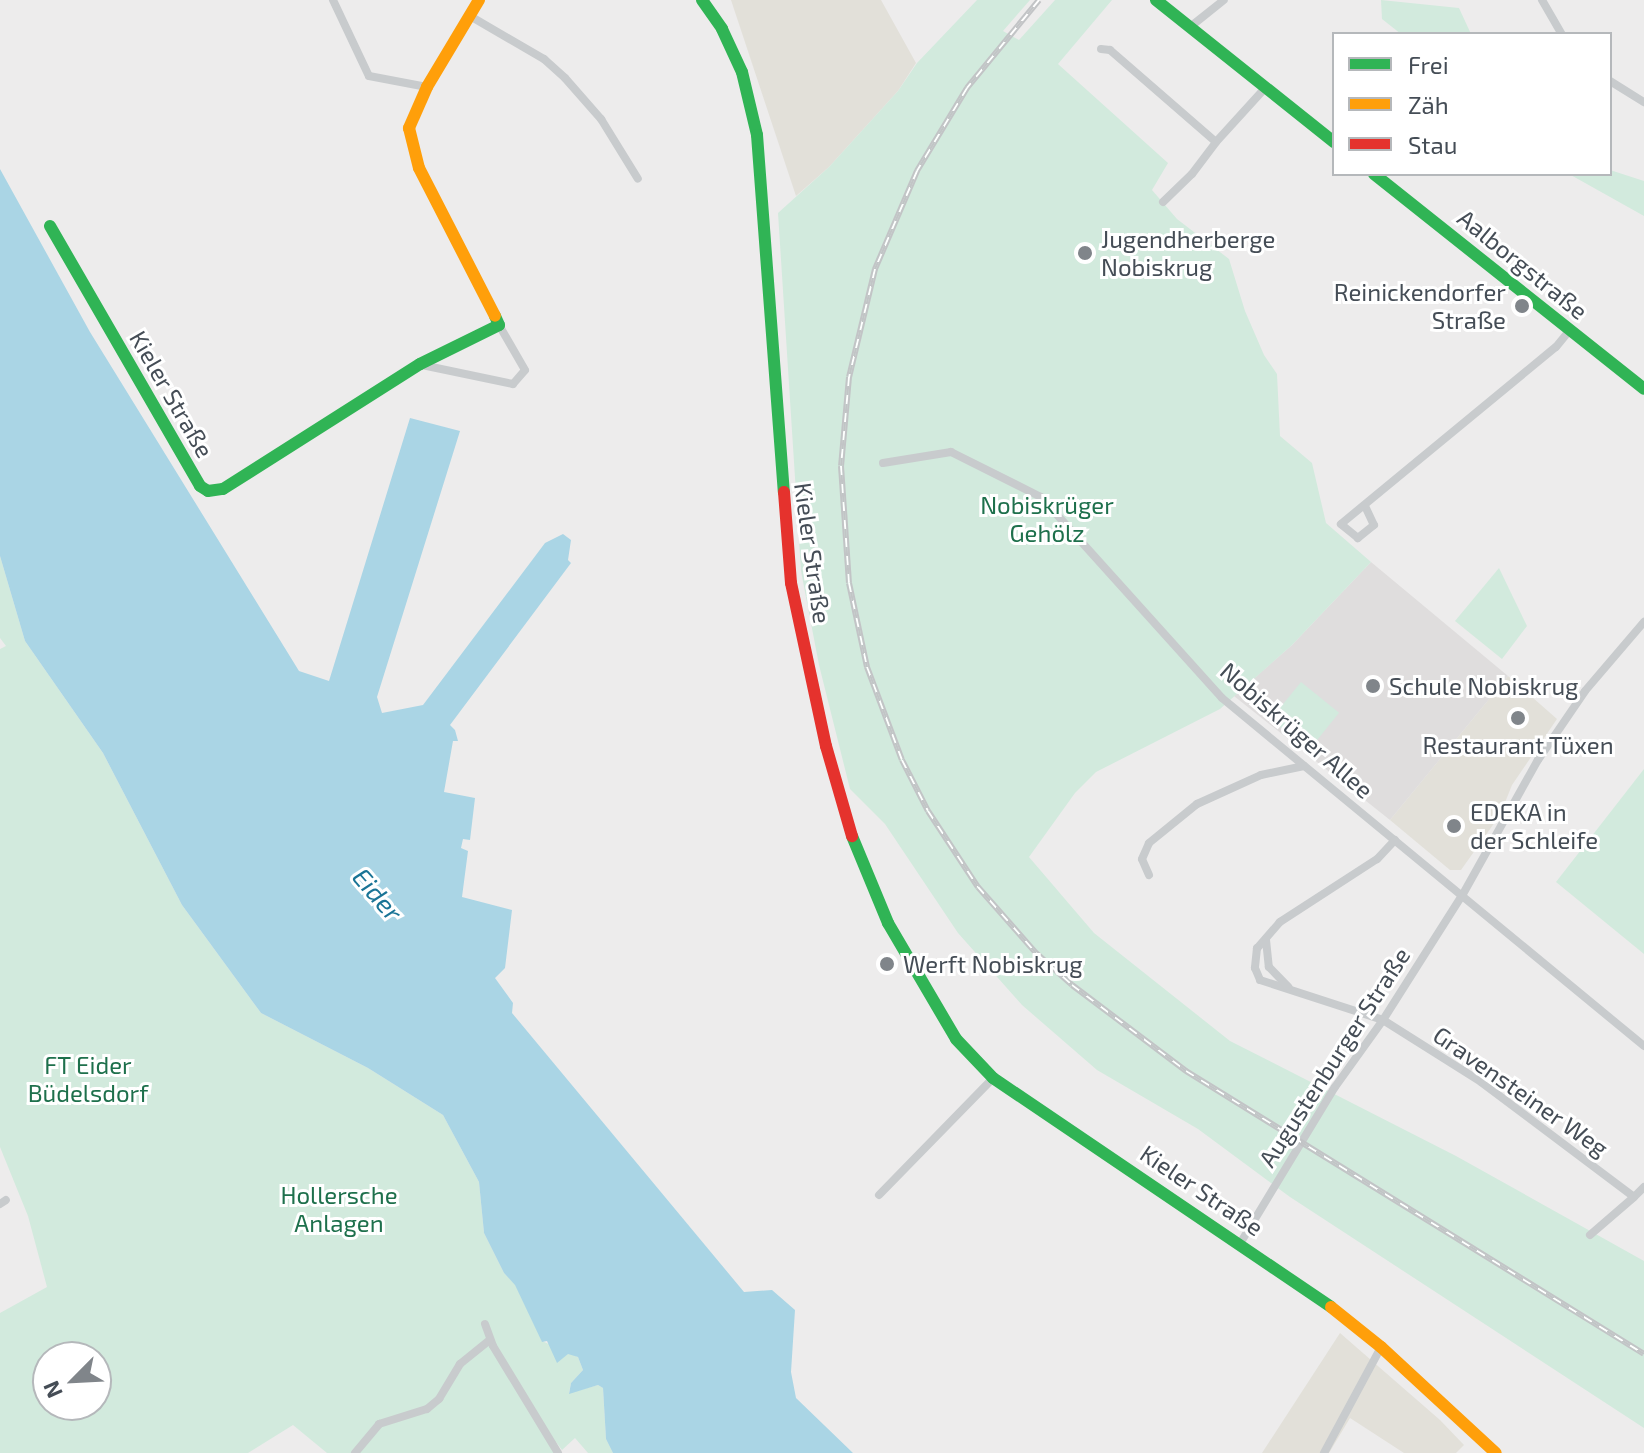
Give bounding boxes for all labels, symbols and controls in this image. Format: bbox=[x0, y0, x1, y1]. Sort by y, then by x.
legend bbox=[1332, 32, 1612, 176]
text: Frei bbox=[1408, 50, 1449, 79]
text: Zäh bbox=[1408, 90, 1449, 119]
text: Stau bbox=[1408, 130, 1457, 159]
street label: Aalborgstraße bbox=[1452, 203, 1594, 325]
place label: Jugendherberge Nobiskrug bbox=[1101, 225, 1275, 281]
marker: Jugendherberge Nobiskrug bbox=[1076, 244, 1094, 262]
place label: Reinickendorfer Straße bbox=[1334, 278, 1506, 334]
marker: Reinickendorfer Straße bbox=[1513, 297, 1531, 315]
street label: Kieler Straße bbox=[124, 325, 220, 463]
street label: Kieler Straße bbox=[789, 481, 837, 625]
park label: Nobiskrüger Gehölz bbox=[980, 491, 1114, 547]
street label: Nobiskrüger Allee bbox=[1214, 655, 1380, 805]
place label: Schule Nobiskrug bbox=[1389, 672, 1578, 700]
marker: Schule Nobiskrug bbox=[1364, 677, 1382, 695]
marker: Restaurant Tüxen bbox=[1509, 709, 1527, 727]
place label: Restaurant Tüxen bbox=[1422, 731, 1614, 759]
place label: EDEKA in der Schleife bbox=[1470, 798, 1599, 854]
marker: EDEKA in der Schleife bbox=[1445, 817, 1463, 835]
water label: Eider bbox=[347, 861, 409, 927]
street label: Augustenburger Straße bbox=[1252, 942, 1416, 1172]
place label: Werft Nobiskrug bbox=[903, 950, 1083, 978]
marker: Werft Nobiskrug bbox=[878, 955, 896, 973]
street label: Gravensteiner Weg bbox=[1428, 1020, 1614, 1162]
park label: FT Eider Büdelsdorf bbox=[28, 1051, 148, 1107]
street label: Kieler Straße bbox=[1135, 1138, 1269, 1242]
park label: Hollersche Anlagen bbox=[280, 1181, 398, 1237]
north arrow bbox=[32, 1341, 112, 1421]
text: N bbox=[37, 1377, 67, 1403]

